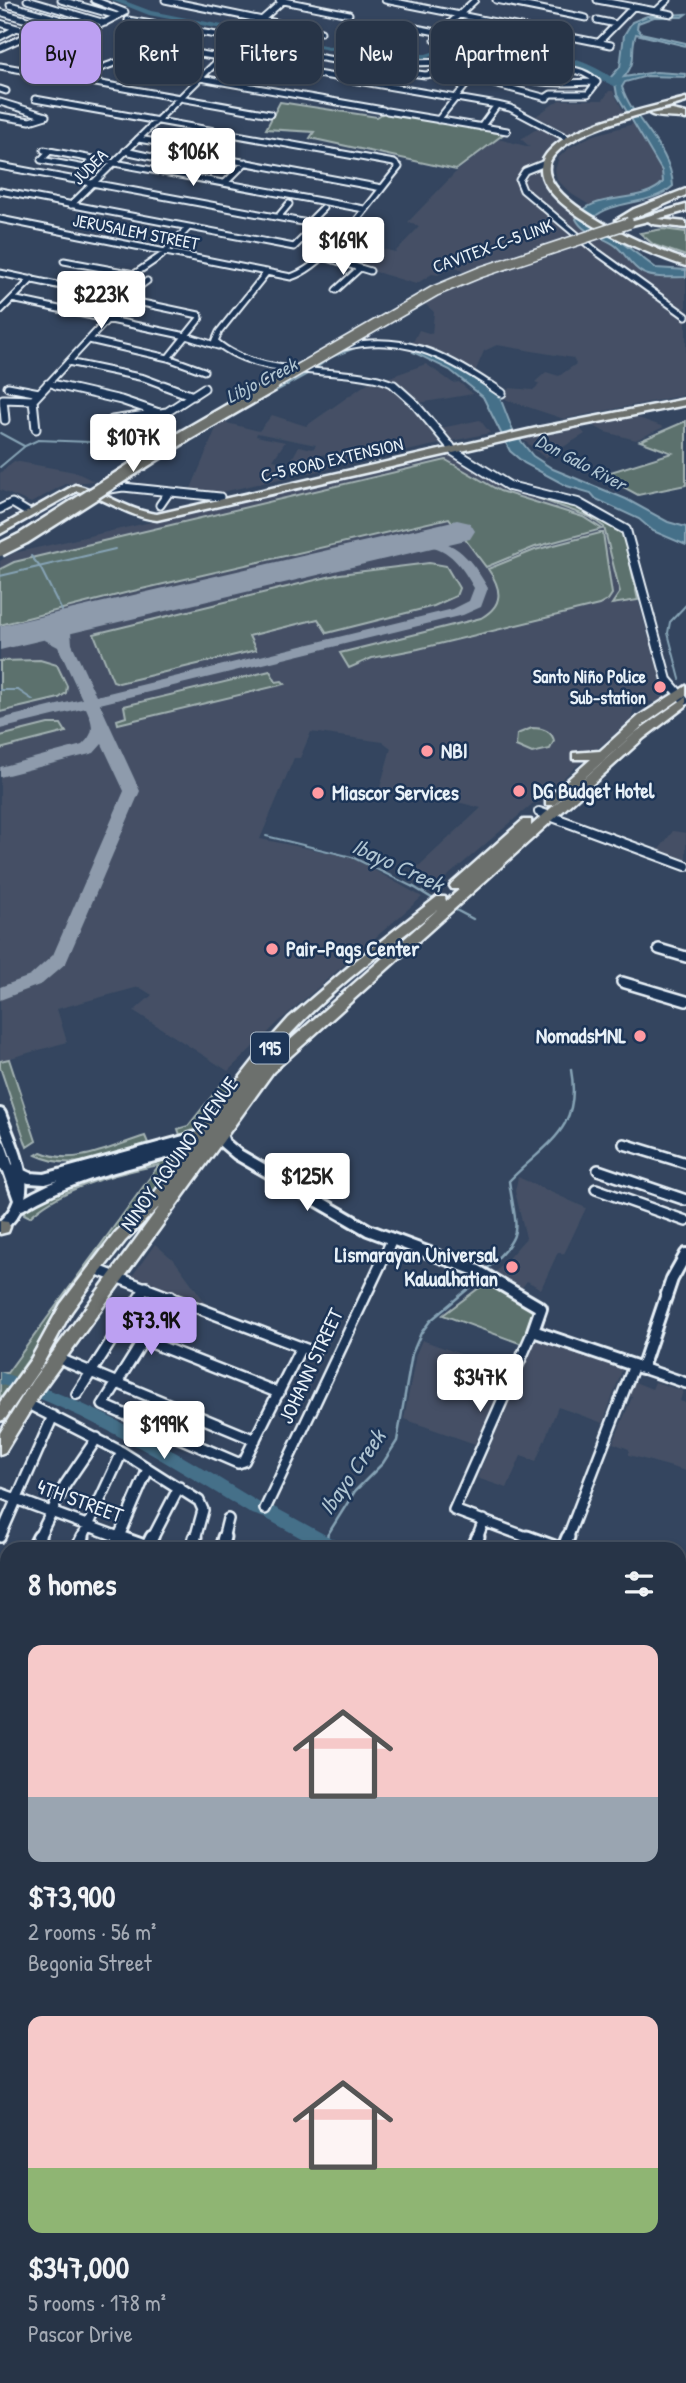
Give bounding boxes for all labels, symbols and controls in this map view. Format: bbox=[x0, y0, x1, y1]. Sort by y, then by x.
chip: Buy bbox=[21, 21, 101, 84]
chip: Rent bbox=[115, 21, 202, 84]
chip: Filters bbox=[216, 21, 322, 84]
chip: New bbox=[336, 21, 417, 84]
chip: Apartment bbox=[431, 21, 573, 84]
pin: $106K bbox=[144, 128, 242, 188]
text: $106K bbox=[167, 135, 219, 166]
street label: JUDEA bbox=[66, 143, 113, 190]
street label: JERUSALEM STREET bbox=[71, 207, 202, 256]
street label: CAVITEX–C-5 LINK bbox=[429, 212, 557, 279]
pin: $169K bbox=[294, 218, 392, 277]
text: $169K bbox=[318, 224, 368, 255]
pin: $223K bbox=[52, 272, 150, 331]
text: $223K bbox=[73, 278, 129, 309]
water label: Libjo Creek bbox=[221, 350, 303, 409]
pin: $107K bbox=[84, 414, 182, 474]
text: $107K bbox=[106, 421, 160, 452]
water label: Don Galo River bbox=[531, 427, 633, 498]
street label: C-5 ROAD EXTENSION bbox=[258, 431, 406, 488]
place label: Santo Niño Police Sub-station bbox=[533, 664, 647, 710]
marker: Santo Niño Police Sub-station bbox=[652, 679, 668, 695]
place label: NBI bbox=[441, 736, 468, 765]
marker: NBI bbox=[419, 743, 435, 759]
place label: DG Budget Hotel bbox=[533, 776, 655, 806]
place label: Miascor Services bbox=[332, 778, 459, 807]
marker: DG Budget Hotel bbox=[511, 783, 527, 799]
marker: Miascor Services bbox=[310, 785, 326, 801]
water label: Ibayo Creek bbox=[347, 830, 451, 901]
place label: Pair-Pags Center bbox=[286, 934, 420, 964]
marker: Pair-Pags Center bbox=[264, 941, 280, 957]
place label: NomadsMNL bbox=[536, 1021, 626, 1050]
marker: NomadsMNL bbox=[632, 1028, 648, 1044]
road number: 195 bbox=[251, 1032, 289, 1064]
street label: NINOY AQUINO AVENUE bbox=[113, 1071, 245, 1237]
pin: $125K bbox=[258, 1154, 356, 1213]
text: $125K bbox=[281, 1160, 333, 1191]
place label: Lismarayan Universal Kalualhatian bbox=[335, 1240, 498, 1293]
marker: Lismarayan Universal Kalualhatian bbox=[504, 1259, 520, 1275]
pin: $73.9K bbox=[94, 1298, 208, 1357]
street label: JOHANN STREET bbox=[271, 1302, 350, 1428]
text: $73.9K bbox=[122, 1304, 180, 1335]
pin: $347K bbox=[431, 1354, 529, 1414]
text: $347K bbox=[453, 1361, 507, 1392]
pin: $199K bbox=[115, 1402, 213, 1461]
text: $199K bbox=[140, 1408, 188, 1439]
water label: Ibayo Creek bbox=[311, 1421, 394, 1521]
street label: 4TH STREET bbox=[33, 1472, 128, 1530]
text: 8 homes bbox=[28, 1564, 116, 1604]
icon: filters bbox=[620, 1565, 658, 1603]
icon: home bbox=[280, 1691, 406, 1817]
text: $73,900 bbox=[28, 1876, 115, 1916]
text: 2 rooms · 56 m² bbox=[28, 1916, 156, 1947]
text: Begonia Street bbox=[28, 1947, 152, 1978]
icon: home bbox=[280, 2062, 406, 2188]
text: $347,000 bbox=[28, 2247, 129, 2287]
text: 5 rooms · 178 m² bbox=[28, 2287, 166, 2318]
text: Pascor Drive bbox=[28, 2318, 133, 2349]

